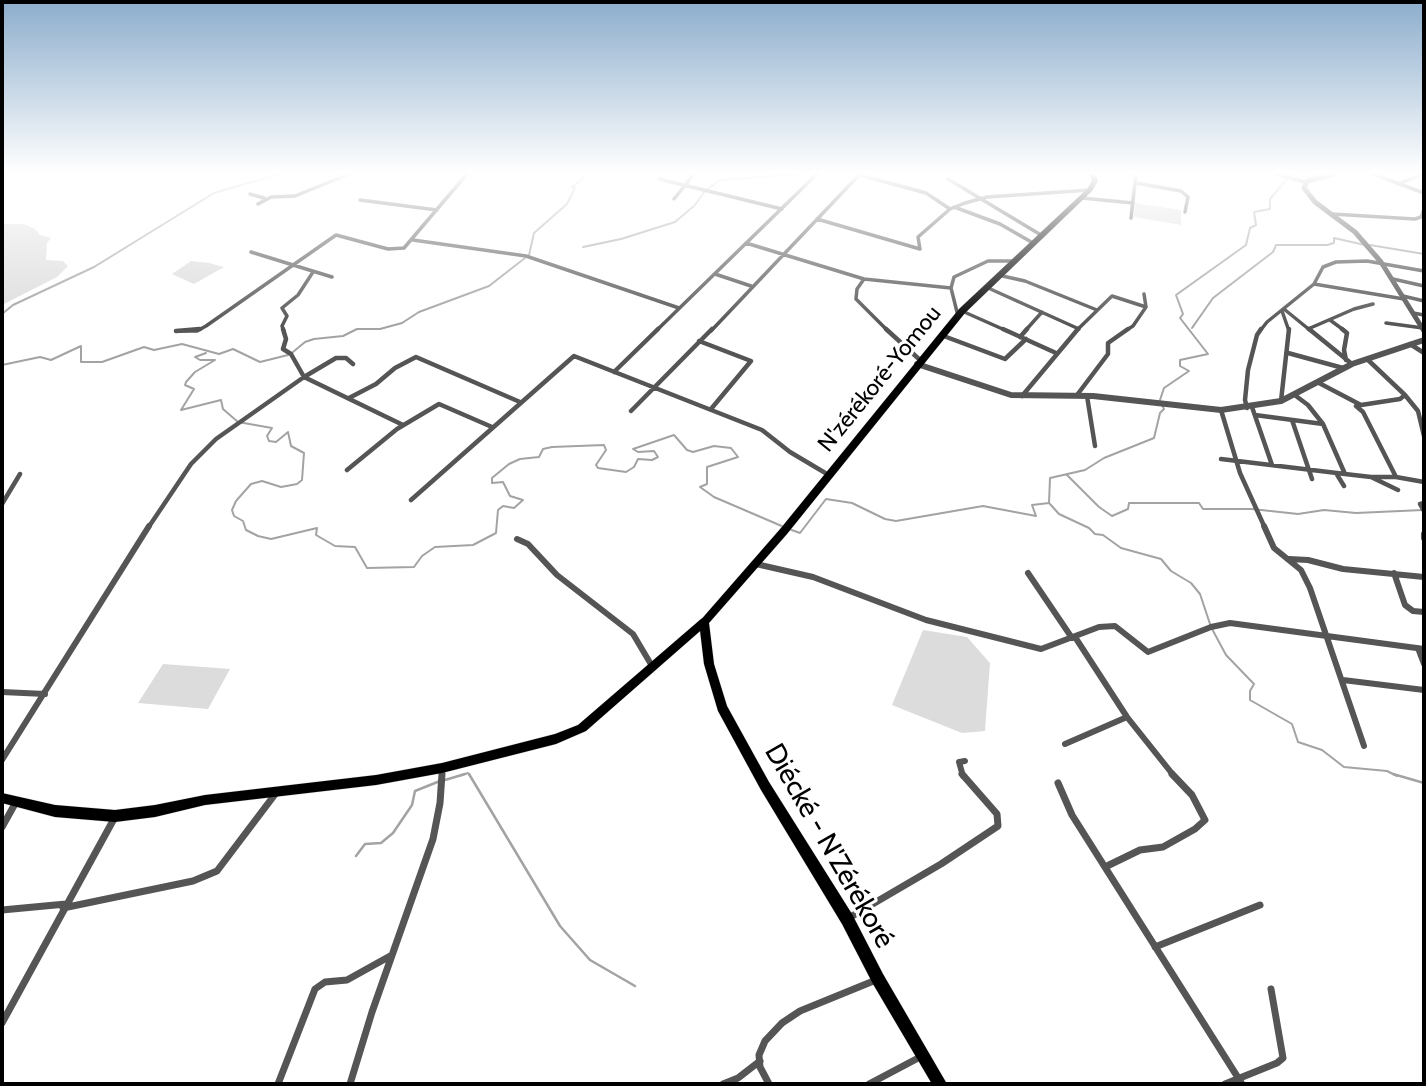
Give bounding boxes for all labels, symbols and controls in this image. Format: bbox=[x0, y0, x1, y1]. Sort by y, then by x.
street label: N'zérékoré-Yomou bbox=[813, 300, 947, 458]
street label: Diécké - N'Zérékoré bbox=[757, 738, 901, 954]

